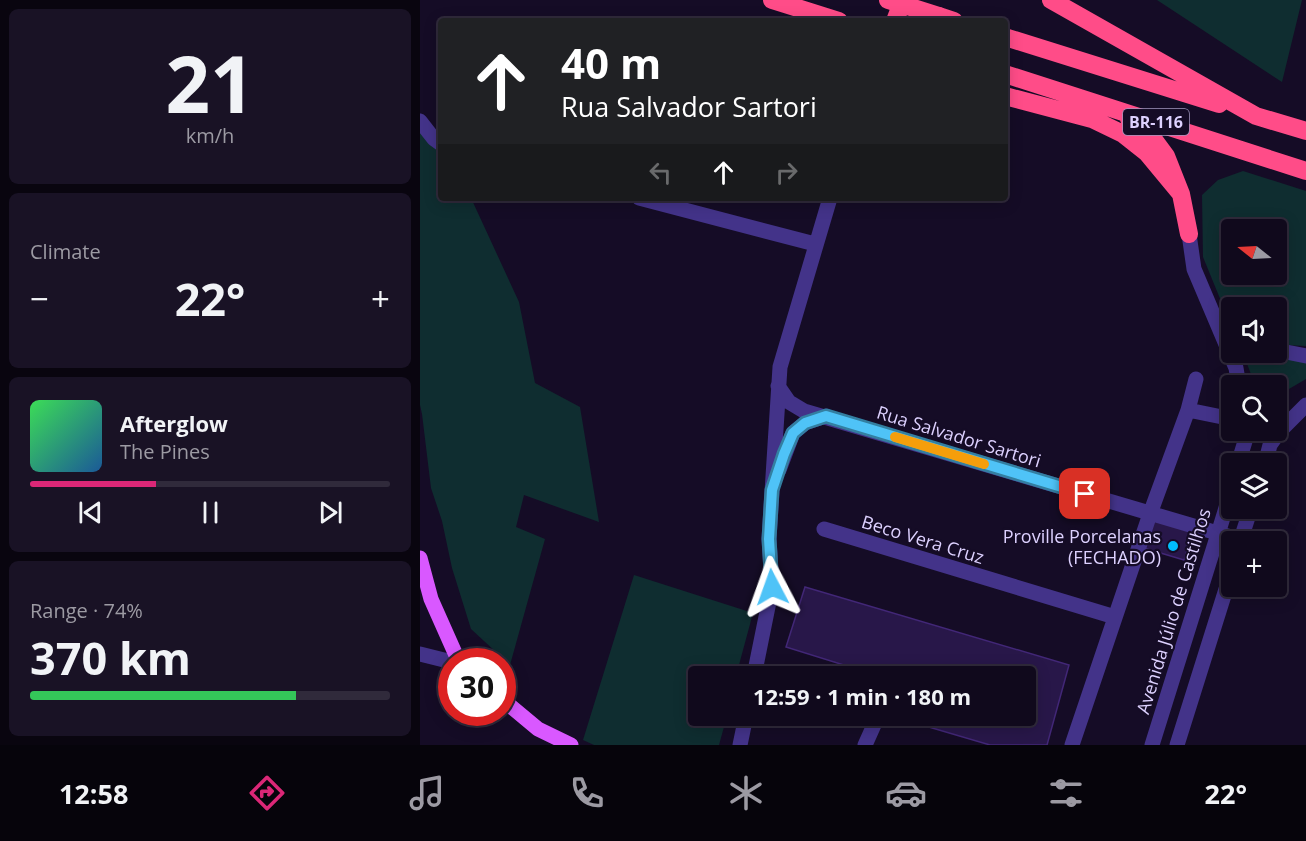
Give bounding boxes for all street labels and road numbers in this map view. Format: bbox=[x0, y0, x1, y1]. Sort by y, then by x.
road number: BR-116 bbox=[1123, 109, 1189, 135]
street label: Rua Salvador Sartori bbox=[874, 400, 1044, 472]
street label: Avenida Júlio de Castilhos bbox=[1130, 505, 1216, 717]
street label: Beco Vera Cruz bbox=[859, 509, 987, 569]

